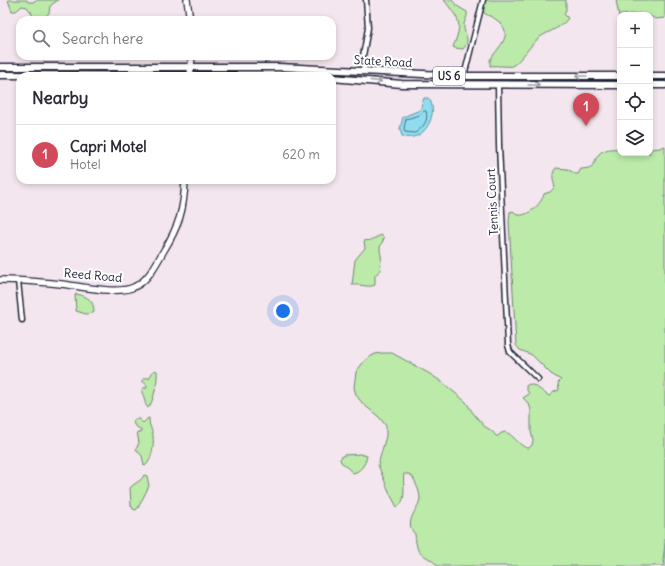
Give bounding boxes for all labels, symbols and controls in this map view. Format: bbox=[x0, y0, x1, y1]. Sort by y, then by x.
map controls bbox=[617, 12, 653, 156]
button: + bbox=[617, 12, 653, 48]
search box bbox=[16, 16, 336, 60]
icon: search bbox=[30, 27, 52, 49]
text: Search here bbox=[62, 29, 143, 48]
button: − bbox=[617, 48, 653, 84]
street label: State Road bbox=[353, 52, 413, 70]
road number: US 6 bbox=[433, 67, 465, 85]
one-way arrow bbox=[575, 72, 588, 80]
one-way arrow bbox=[369, 78, 382, 85]
one-way arrow bbox=[527, 81, 540, 89]
button: locate bbox=[617, 84, 653, 120]
text: Nearby bbox=[32, 87, 88, 109]
pin: 1 bbox=[573, 93, 599, 126]
button: layers bbox=[617, 120, 653, 156]
text: Capri Motel bbox=[70, 137, 147, 156]
text: 1 bbox=[42, 146, 48, 163]
text: 620 m bbox=[282, 146, 320, 163]
text: Hotel bbox=[70, 156, 101, 173]
street label: Tennis Court bbox=[483, 168, 501, 236]
street label: Reed Road bbox=[63, 265, 123, 285]
your location bbox=[273, 301, 293, 321]

